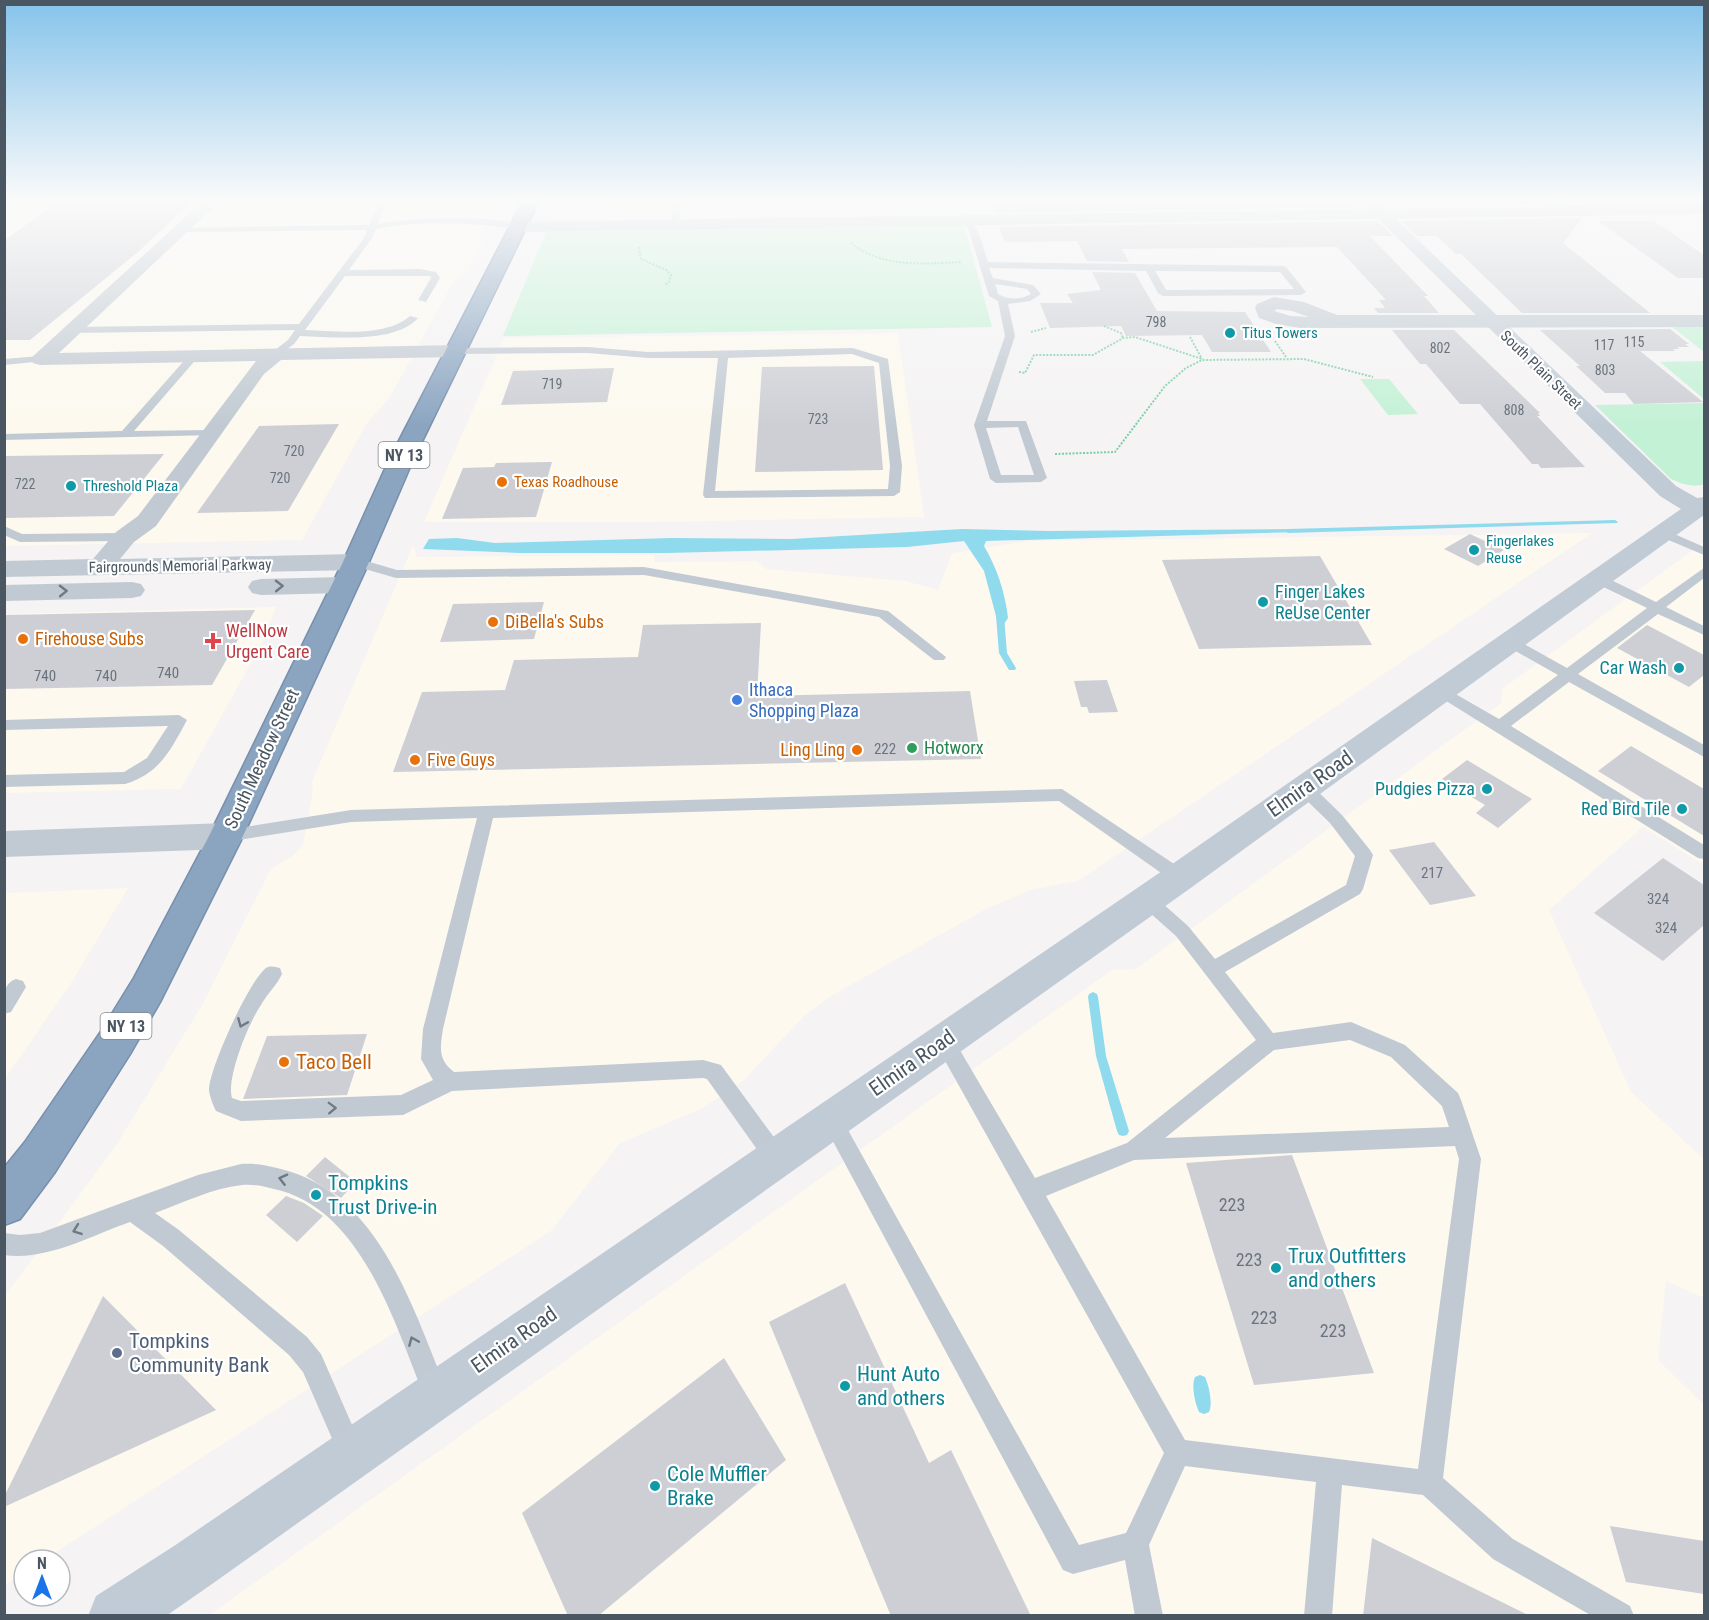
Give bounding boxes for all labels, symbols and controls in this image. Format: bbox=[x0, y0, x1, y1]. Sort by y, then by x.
house number: 798 bbox=[1146, 314, 1166, 330]
place label: Titus Towers bbox=[1242, 324, 1318, 342]
marker: Titus Towers bbox=[1223, 326, 1237, 340]
street label: South Plain Street bbox=[1497, 327, 1585, 413]
house number: 115 bbox=[1624, 334, 1644, 350]
house number: 117 bbox=[1594, 337, 1614, 353]
house number: 802 bbox=[1430, 340, 1450, 356]
house number: 803 bbox=[1595, 362, 1615, 378]
house number: 719 bbox=[542, 376, 562, 392]
house number: 808 bbox=[1504, 402, 1524, 418]
house number: 723 bbox=[808, 411, 828, 427]
road number: NY 13 bbox=[378, 442, 430, 468]
house number: 720 bbox=[284, 443, 304, 459]
house number: 720 bbox=[270, 470, 290, 486]
place label: Texas Roadhouse bbox=[514, 473, 618, 491]
marker: Texas Roadhouse bbox=[495, 475, 509, 489]
house number: 722 bbox=[15, 476, 35, 492]
place label: Threshold Plaza bbox=[83, 477, 178, 495]
marker: Threshold Plaza bbox=[64, 479, 78, 493]
place label: Fingerlakes Reuse bbox=[1486, 532, 1554, 567]
marker: Fingerlakes Reuse bbox=[1467, 543, 1481, 557]
street label: Fairgrounds Memorial Parkway bbox=[89, 555, 271, 577]
one-way arrow bbox=[274, 580, 283, 593]
place label: Finger Lakes ReUse Center bbox=[1275, 581, 1371, 623]
one-way arrow bbox=[58, 585, 67, 598]
marker: Finger Lakes ReUse Center bbox=[1256, 595, 1270, 609]
place label: DiBella's Subs bbox=[505, 611, 604, 632]
marker: DiBella's Subs bbox=[486, 615, 500, 629]
place label: WellNow Urgent Care bbox=[226, 620, 310, 662]
place label: Firehouse Subs bbox=[35, 628, 144, 649]
marker: Firehouse Subs bbox=[16, 632, 30, 646]
marker: WellNow Urgent Care bbox=[204, 632, 222, 650]
place label: Car Wash bbox=[1600, 657, 1667, 678]
marker: Car Wash bbox=[1672, 661, 1686, 675]
house number: 740 bbox=[157, 664, 179, 682]
house number: 740 bbox=[34, 667, 56, 685]
house number: 740 bbox=[95, 667, 117, 685]
place label: Ithaca Shopping Plaza bbox=[749, 679, 859, 721]
street label: South Meadow Street bbox=[220, 686, 303, 832]
marker: Ithaca Shopping Plaza bbox=[730, 693, 744, 707]
place label: Hotworx bbox=[924, 737, 984, 758]
place label: Ling Ling bbox=[780, 739, 845, 760]
house number: 222 bbox=[874, 740, 896, 758]
marker: Hotworx bbox=[905, 741, 919, 755]
marker: Ling Ling bbox=[850, 743, 864, 757]
street label: Elmira Road bbox=[1263, 746, 1357, 822]
place label: Five Guys bbox=[427, 749, 495, 770]
marker: Five Guys bbox=[408, 753, 422, 767]
place label: Pudgies Pizza bbox=[1375, 778, 1475, 799]
marker: Pudgies Pizza bbox=[1480, 782, 1494, 796]
place label: Red Bird Tile bbox=[1581, 798, 1670, 819]
marker: Red Bird Tile bbox=[1675, 802, 1689, 816]
house number: 217 bbox=[1421, 864, 1443, 882]
house number: 324 bbox=[1647, 890, 1669, 908]
house number: 324 bbox=[1655, 919, 1677, 937]
road number: NY 13 bbox=[100, 1013, 152, 1039]
one-way arrow bbox=[237, 1017, 249, 1028]
street label: Elmira Road bbox=[865, 1025, 959, 1101]
place label: Taco Bell bbox=[296, 1050, 372, 1074]
marker: Taco Bell bbox=[277, 1055, 291, 1069]
one-way arrow bbox=[327, 1102, 336, 1114]
place label: Tompkins Trust Drive-in bbox=[328, 1171, 437, 1219]
one-way arrow bbox=[278, 1173, 288, 1186]
marker: Tompkins Trust Drive-in bbox=[309, 1188, 323, 1202]
house number: 223 bbox=[1219, 1194, 1245, 1215]
one-way arrow bbox=[72, 1223, 83, 1235]
place label: Trux Outfitters and others bbox=[1288, 1244, 1406, 1292]
house number: 223 bbox=[1236, 1249, 1262, 1270]
marker: Trux Outfitters and others bbox=[1269, 1261, 1283, 1275]
street label: Elmira Road bbox=[467, 1302, 561, 1378]
house number: 223 bbox=[1251, 1307, 1277, 1328]
house number: 223 bbox=[1320, 1320, 1346, 1341]
place label: Tompkins Community Bank bbox=[129, 1329, 270, 1377]
one-way arrow bbox=[408, 1336, 420, 1347]
marker: Tompkins Community Bank bbox=[110, 1346, 124, 1360]
place label: Hunt Auto and others bbox=[857, 1362, 945, 1410]
marker: Hunt Auto and others bbox=[838, 1379, 852, 1393]
place label: Cole Muffler Brake bbox=[667, 1462, 767, 1510]
marker: Cole Muffler Brake bbox=[648, 1479, 662, 1493]
north arrow bbox=[12, 1548, 72, 1608]
text: N bbox=[37, 1554, 47, 1573]

